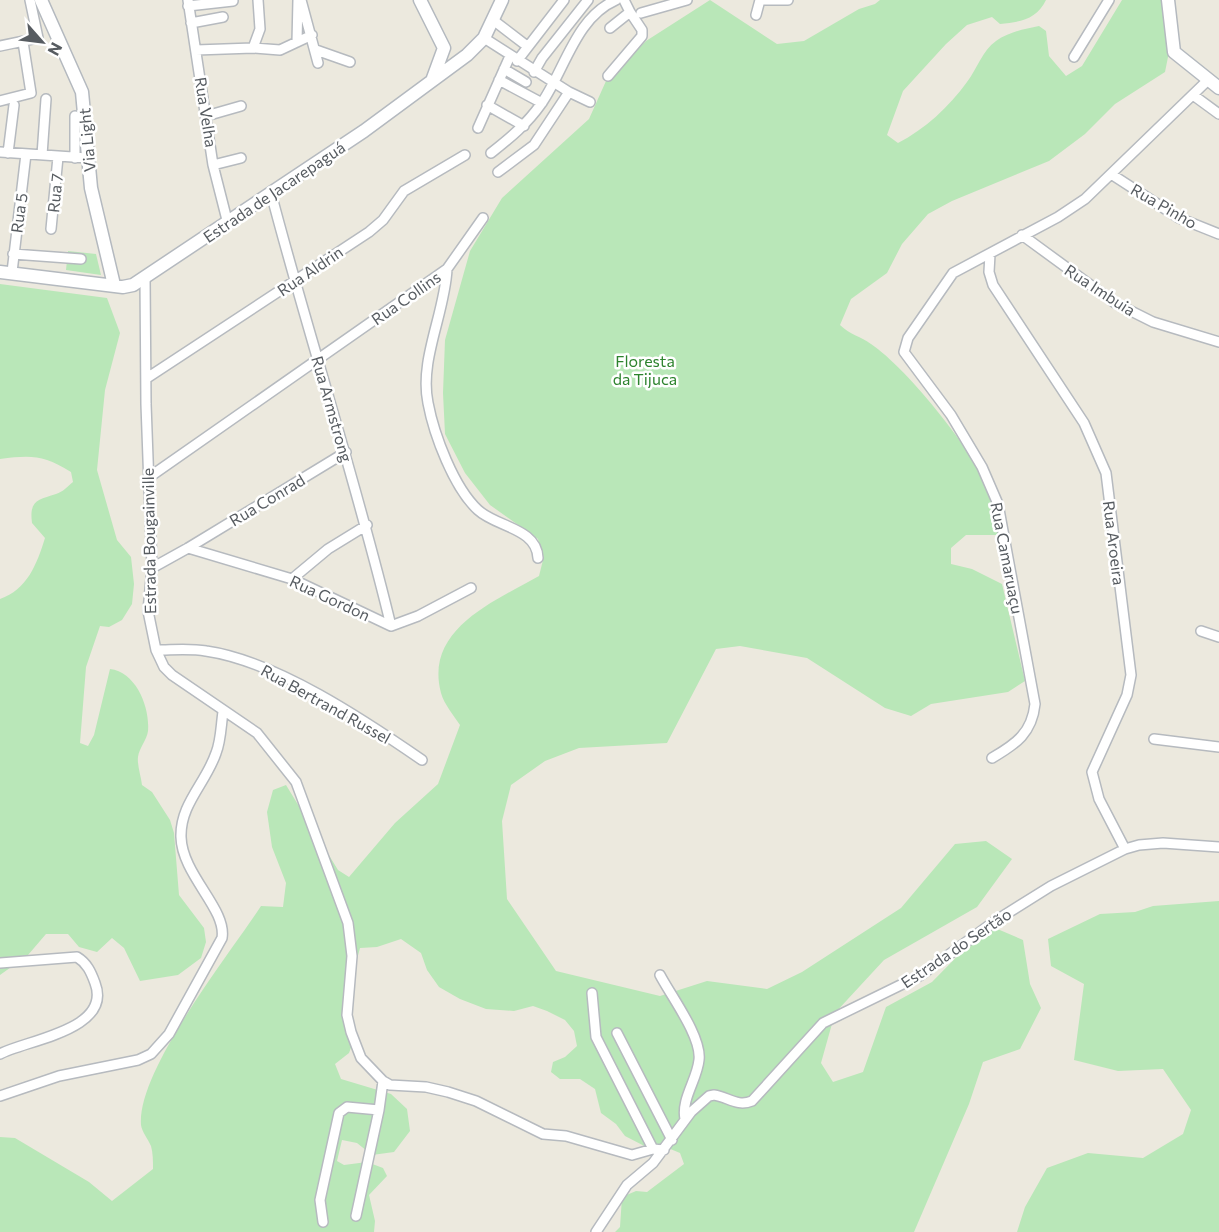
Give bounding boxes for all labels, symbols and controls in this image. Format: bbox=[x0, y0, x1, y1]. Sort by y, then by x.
north arrow bbox=[12, 12, 72, 72]
text: N bbox=[44, 40, 67, 59]
street label: Rua Velha bbox=[192, 75, 221, 148]
street label: Via Light bbox=[74, 107, 99, 173]
street label: Estrada de Jacarepaguá bbox=[199, 137, 348, 246]
street label: Rua 7 bbox=[43, 172, 66, 214]
street label: Rua Pinho bbox=[1128, 179, 1201, 232]
street label: Rua 5 bbox=[6, 192, 31, 234]
street label: Rua Aldrin bbox=[273, 242, 346, 299]
street label: Rua Imbuia bbox=[1061, 260, 1139, 319]
street label: Rua Collins bbox=[367, 267, 444, 328]
park label: Floresta da Tijuca bbox=[613, 351, 677, 388]
street label: Rua Armstrong bbox=[308, 354, 357, 465]
street label: Estrada Bougainville bbox=[138, 468, 159, 614]
street label: Rua Conrad bbox=[226, 470, 308, 529]
street label: Rua Aroeira bbox=[1100, 500, 1129, 586]
street label: Rua Camaruaçu bbox=[987, 501, 1028, 615]
street label: Rua Gordon bbox=[287, 571, 373, 624]
street label: Rua Bertrand Russel bbox=[258, 660, 394, 747]
street label: Estrada do Sertão bbox=[897, 904, 1015, 992]

